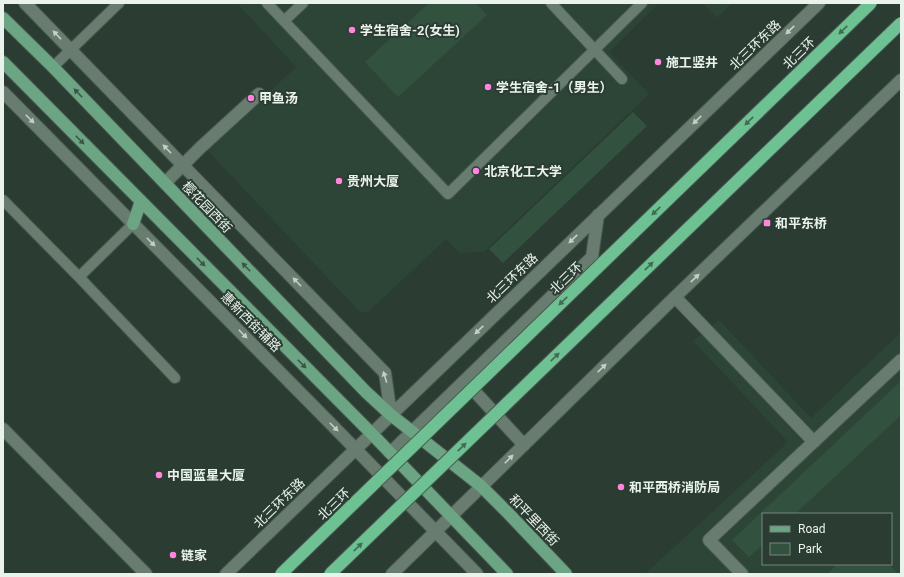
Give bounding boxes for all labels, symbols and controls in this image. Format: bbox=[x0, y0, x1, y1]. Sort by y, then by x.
street label: 北三环东路 bbox=[726, 17, 784, 73]
place label: 学生宿舍-2(女生) bbox=[360, 23, 460, 38]
marker: 学生宿舍-2(女生) bbox=[347, 25, 357, 35]
one-way arrow bbox=[786, 25, 795, 34]
one-way arrow bbox=[838, 25, 848, 35]
one-way arrow bbox=[52, 30, 62, 40]
street label: 北三环 bbox=[780, 34, 818, 72]
place label: 施工竖井 bbox=[666, 55, 718, 70]
marker: 施工竖井 bbox=[653, 57, 663, 67]
place label: 学生宿舍-1（男生） bbox=[496, 80, 613, 95]
marker: 学生宿舍-1（男生） bbox=[483, 82, 493, 92]
one-way arrow bbox=[73, 88, 83, 98]
place label: 甲鱼汤 bbox=[259, 91, 298, 106]
marker: 甲鱼汤 bbox=[246, 93, 256, 103]
one-way arrow bbox=[25, 114, 35, 124]
one-way arrow bbox=[692, 115, 702, 125]
one-way arrow bbox=[744, 116, 754, 125]
one-way arrow bbox=[75, 135, 85, 145]
one-way arrow bbox=[163, 143, 172, 154]
place label: 北京化工大学 bbox=[484, 164, 562, 179]
marker: 北京化工大学 bbox=[471, 166, 481, 176]
place label: 贵州大厦 bbox=[347, 174, 399, 189]
marker: 贵州大厦 bbox=[334, 176, 344, 186]
street label: 樱花园西街 bbox=[179, 178, 235, 236]
one-way arrow bbox=[651, 206, 661, 216]
place label: 和平东桥 bbox=[775, 216, 827, 231]
marker: 和平东桥 bbox=[762, 218, 772, 228]
one-way arrow bbox=[568, 235, 578, 244]
one-way arrow bbox=[146, 237, 156, 247]
street label: 北三环东路 bbox=[483, 250, 541, 306]
one-way arrow bbox=[196, 257, 206, 267]
street label: 北三环 bbox=[547, 259, 585, 297]
one-way arrow bbox=[644, 261, 654, 271]
one-way arrow bbox=[241, 262, 251, 272]
one-way arrow bbox=[690, 273, 700, 282]
one-way arrow bbox=[292, 277, 302, 287]
street label: 惠新西街辅路 bbox=[218, 289, 284, 355]
one-way arrow bbox=[558, 297, 568, 306]
one-way arrow bbox=[474, 325, 484, 334]
one-way arrow bbox=[238, 329, 248, 339]
one-way arrow bbox=[550, 352, 560, 361]
one-way arrow bbox=[297, 359, 307, 369]
one-way arrow bbox=[597, 363, 607, 373]
one-way arrow bbox=[382, 370, 388, 382]
one-way arrow bbox=[329, 422, 339, 431]
one-way arrow bbox=[457, 442, 467, 452]
one-way arrow bbox=[504, 454, 514, 464]
place label: 中国蓝星大厦 bbox=[167, 468, 245, 483]
marker: 中国蓝星大厦 bbox=[154, 470, 164, 480]
street label: 北三环东路 bbox=[250, 475, 308, 531]
place label: 和平西桥消防局 bbox=[629, 480, 720, 495]
marker: 和平西桥消防局 bbox=[616, 482, 626, 492]
street label: 北三环 bbox=[315, 485, 353, 523]
street label: 和平里西街 bbox=[506, 491, 562, 549]
legend bbox=[762, 513, 892, 565]
text: Road bbox=[798, 522, 826, 536]
one-way arrow bbox=[353, 542, 363, 552]
text: Park bbox=[798, 542, 823, 556]
place label: 链家 bbox=[181, 548, 207, 563]
marker: 链家 bbox=[168, 550, 178, 560]

